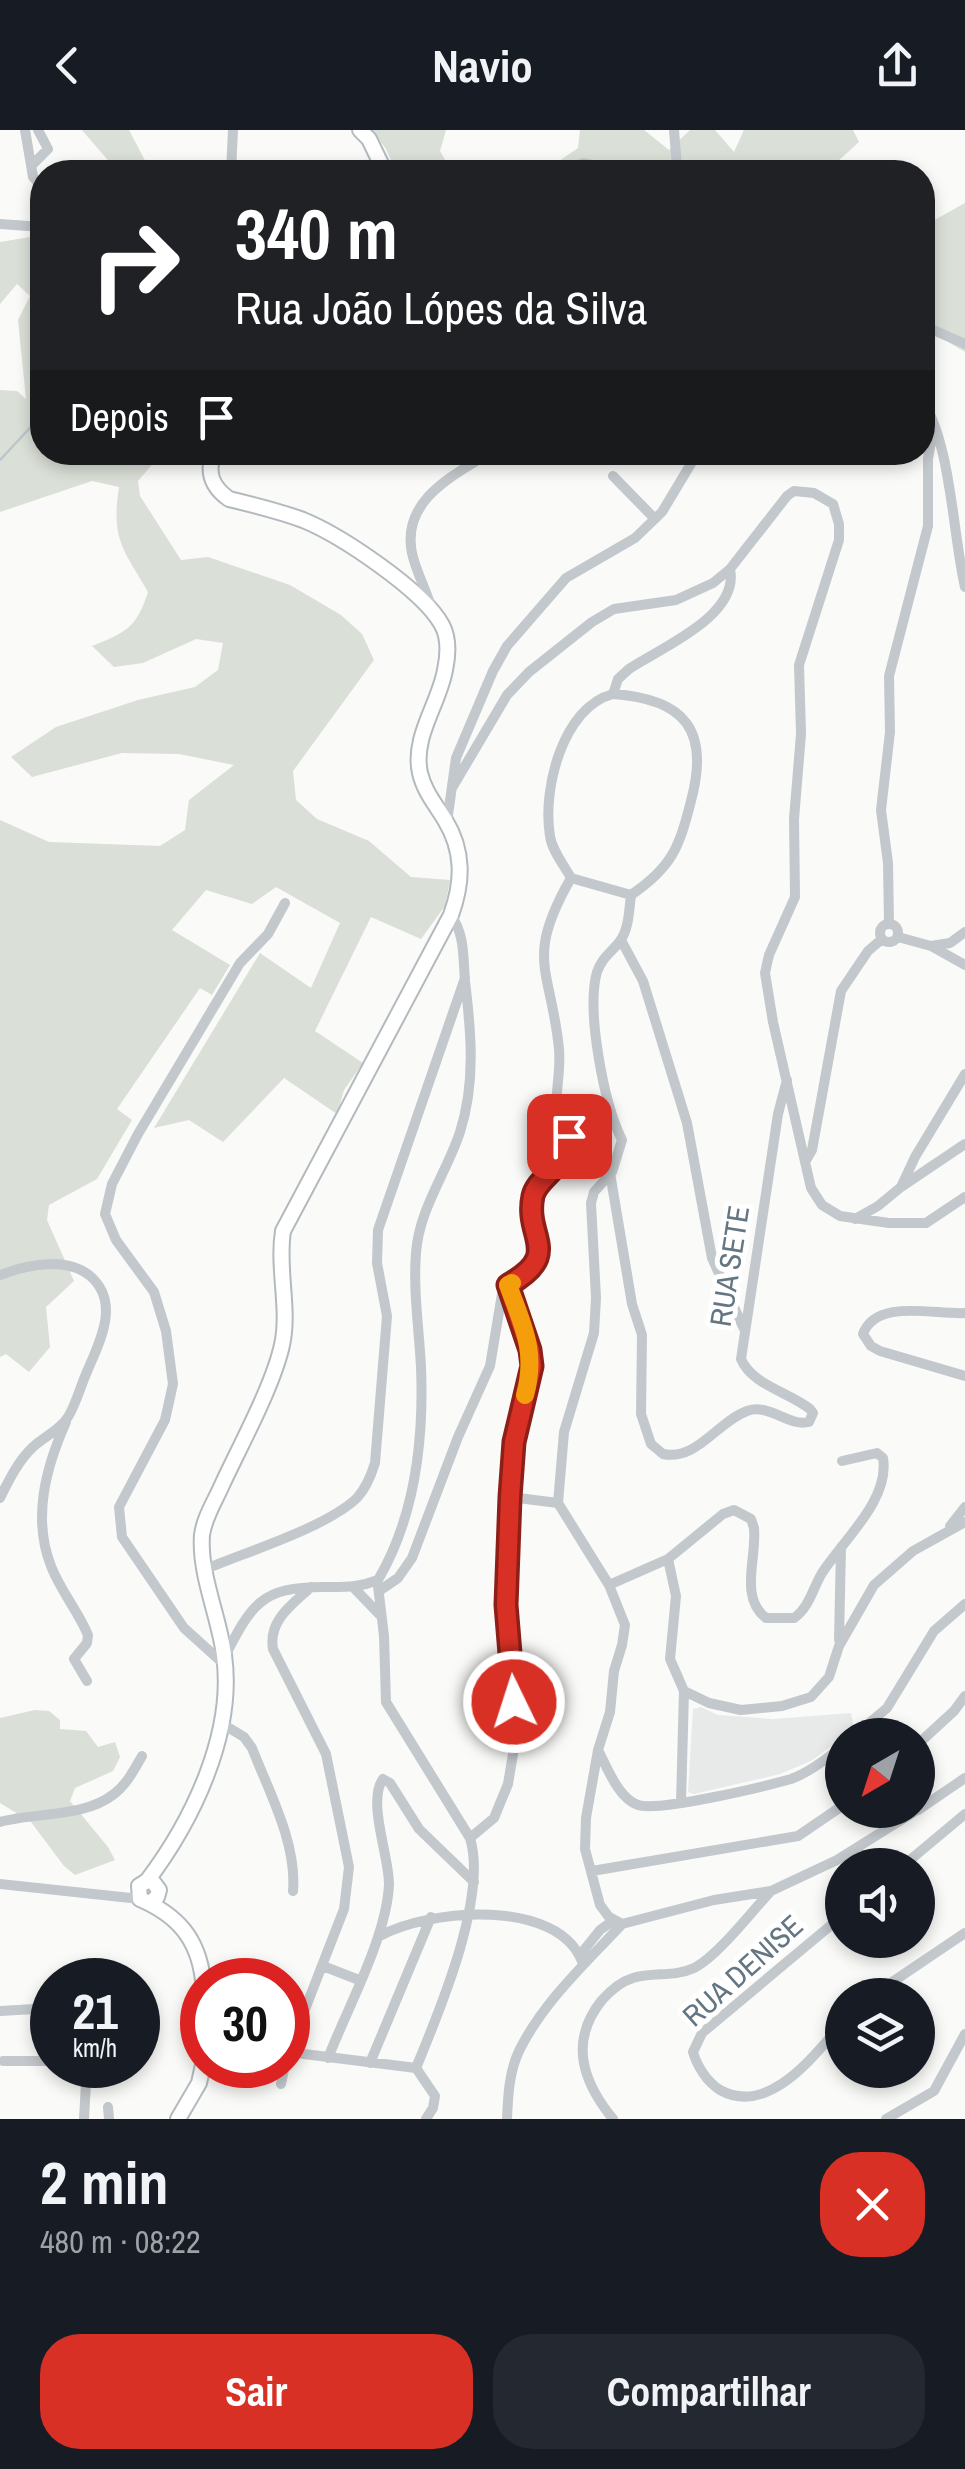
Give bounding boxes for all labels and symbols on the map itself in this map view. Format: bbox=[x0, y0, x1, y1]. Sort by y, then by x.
pin bbox=[527, 1094, 612, 1179]
street label: RUA SETE bbox=[700, 1203, 758, 1329]
position arrow bbox=[462, 1650, 566, 1754]
north arrow bbox=[825, 1718, 935, 1828]
street label: RUA DENISE bbox=[674, 1906, 811, 2035]
speed limit sign: 30 bbox=[180, 1958, 310, 2088]

